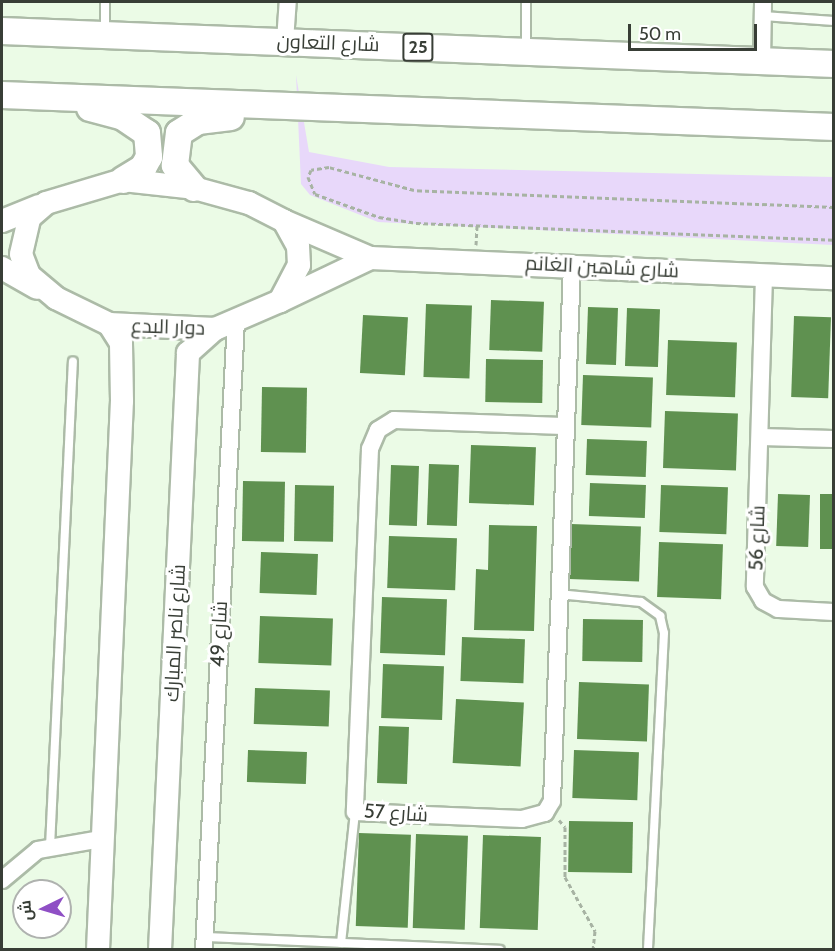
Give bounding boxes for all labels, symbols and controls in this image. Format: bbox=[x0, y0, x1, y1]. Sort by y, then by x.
scale bar bbox=[631, 12, 760, 50]
text: 50 m bbox=[639, 23, 681, 45]
street label: شارع التعاون bbox=[276, 29, 380, 57]
road number: 25 bbox=[402, 32, 434, 62]
street label: شارع شاهين الغانم bbox=[524, 251, 680, 283]
street label: دوار البدع bbox=[131, 314, 205, 340]
street label: شارع 56 bbox=[744, 505, 770, 571]
street label: شارع ناصر المبارك bbox=[159, 564, 191, 702]
street label: شارع 49 bbox=[205, 600, 233, 668]
street label: شارع 57 bbox=[363, 799, 429, 827]
north arrow bbox=[12, 879, 72, 939]
text: ش bbox=[15, 899, 36, 921]

